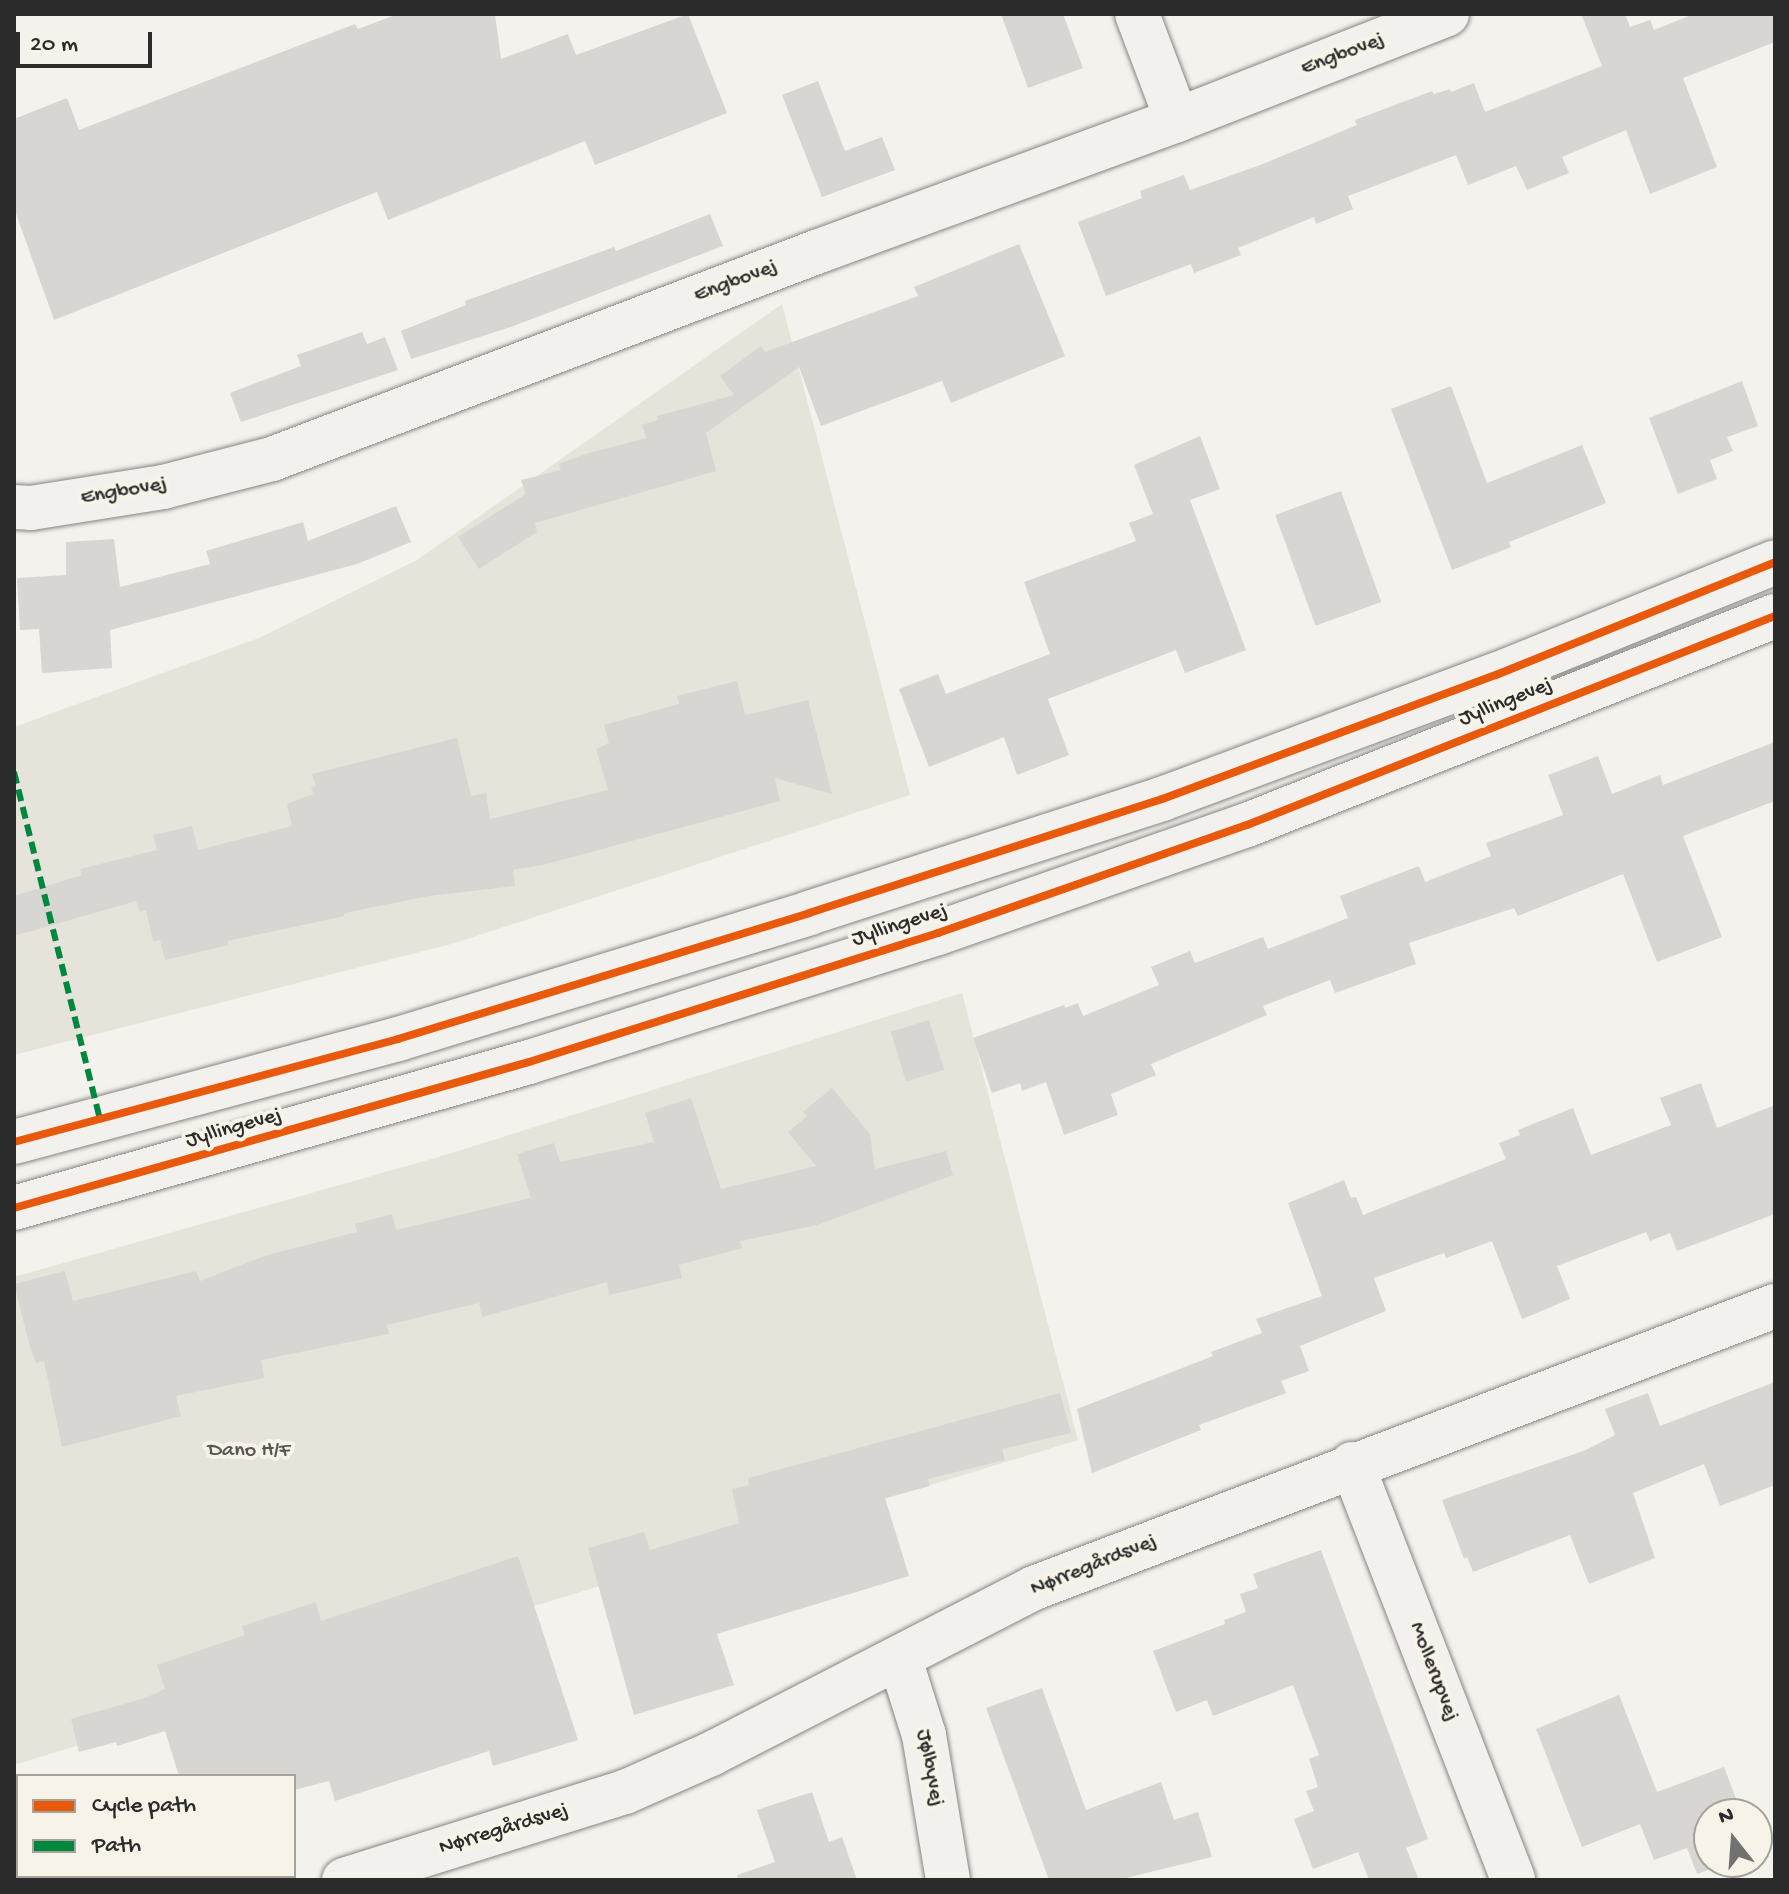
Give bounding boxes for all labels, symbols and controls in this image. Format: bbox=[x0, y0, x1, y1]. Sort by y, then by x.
scale bar bbox=[20, 16, 156, 66]
street label: Engbovej bbox=[1298, 27, 1388, 83]
text: 20 m bbox=[30, 31, 78, 60]
street label: Engbovej bbox=[691, 254, 781, 310]
street label: Engbovej bbox=[79, 471, 169, 513]
street label: Jyllingevej bbox=[1455, 672, 1557, 734]
street label: Jyllingevej bbox=[849, 898, 951, 954]
street label: Jyllingevej bbox=[183, 1103, 285, 1155]
park label: Dano H/F bbox=[208, 1439, 290, 1465]
street label: Nørregårdsvej bbox=[1027, 1529, 1161, 1603]
street label: Mollerupvej bbox=[1402, 1619, 1464, 1725]
street label: Jølbyvej bbox=[909, 1727, 949, 1809]
legend bbox=[16, 1774, 296, 1878]
text: Cycle path bbox=[92, 1792, 196, 1821]
street label: Nørregårdsvej bbox=[436, 1798, 572, 1862]
north arrow bbox=[1693, 1798, 1773, 1878]
text: N bbox=[1716, 1802, 1737, 1831]
text: Path bbox=[92, 1832, 141, 1861]

